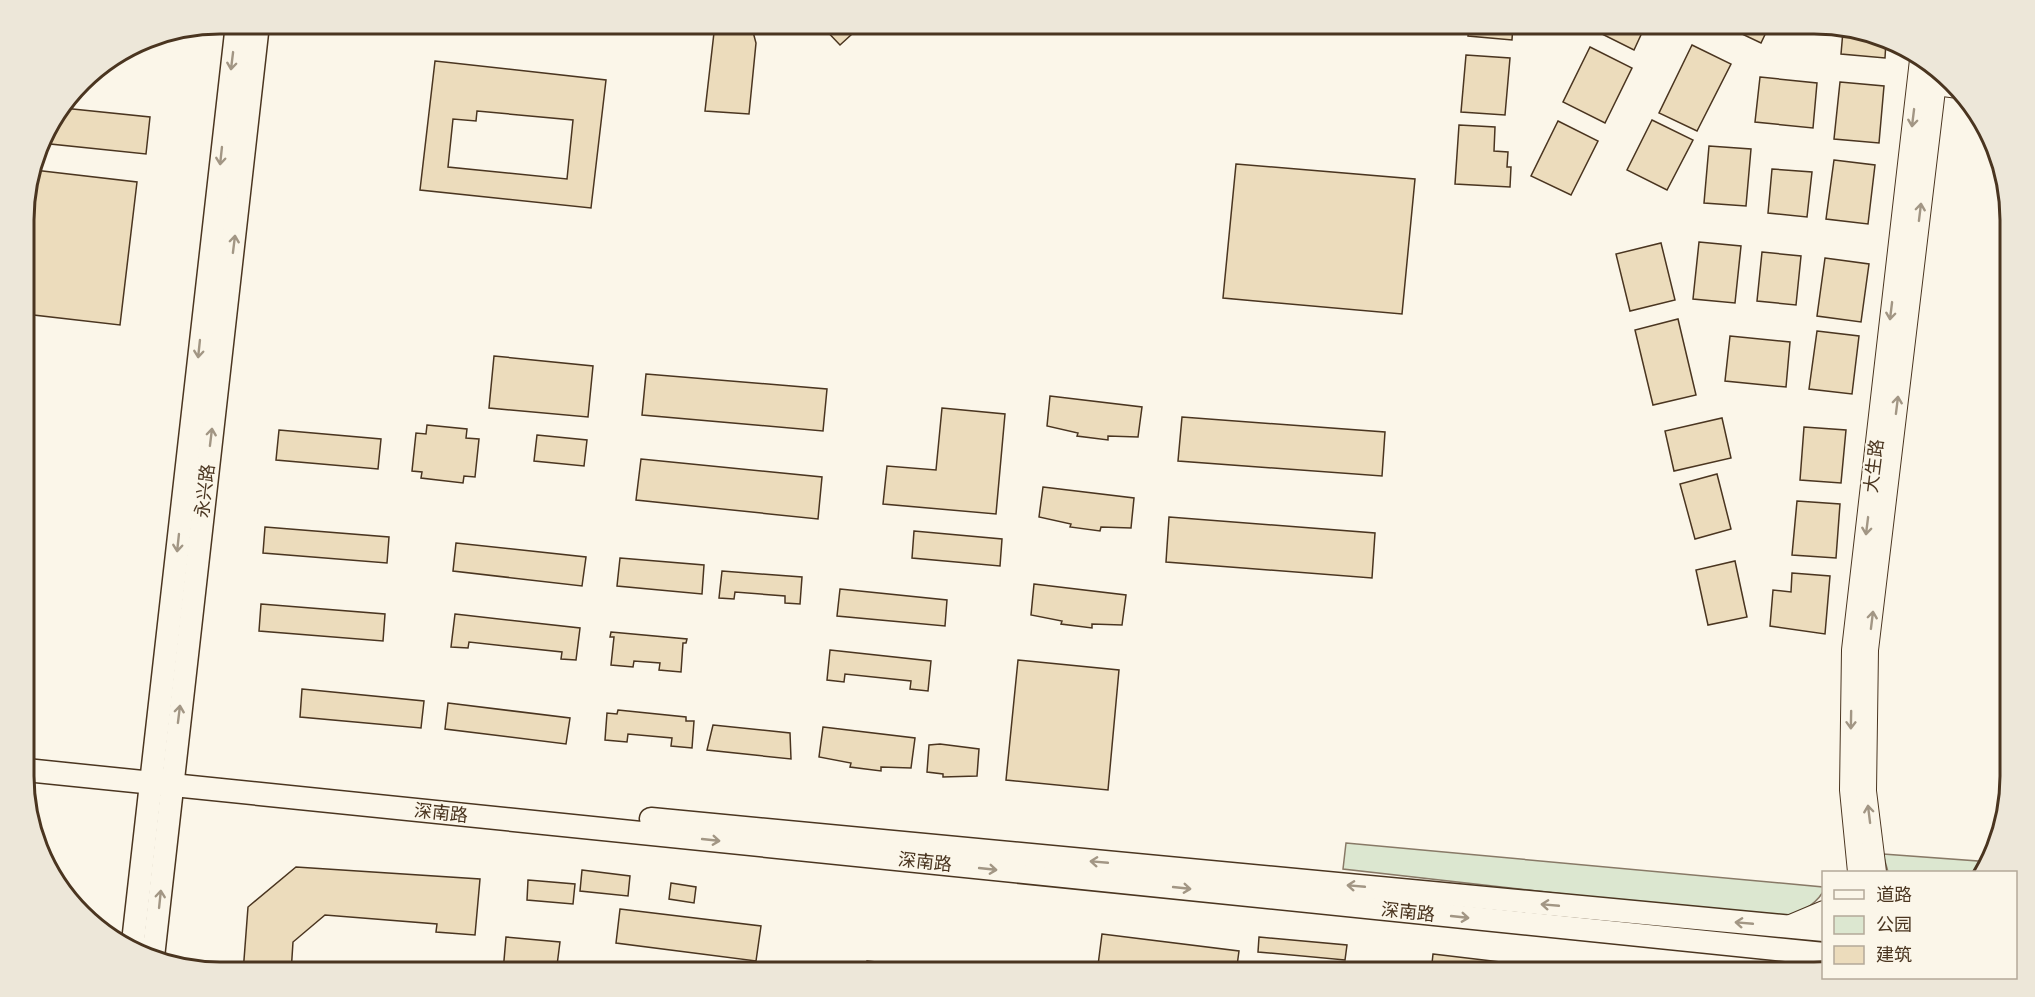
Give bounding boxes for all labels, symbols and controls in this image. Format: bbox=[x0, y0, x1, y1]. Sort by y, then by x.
one-way arrow bbox=[227, 50, 238, 70]
one-way arrow bbox=[1908, 107, 1919, 127]
one-way arrow bbox=[215, 145, 226, 165]
one-way arrow bbox=[1915, 202, 1926, 222]
one-way arrow bbox=[229, 234, 240, 254]
one-way arrow bbox=[1885, 301, 1896, 321]
one-way arrow bbox=[193, 339, 204, 359]
one-way arrow bbox=[1892, 396, 1903, 416]
one-way arrow bbox=[206, 428, 217, 448]
street label: 大生路 bbox=[1860, 438, 1887, 494]
street label: 永兴路 bbox=[191, 463, 218, 519]
one-way arrow bbox=[1861, 516, 1872, 535]
one-way arrow bbox=[172, 533, 183, 553]
one-way arrow bbox=[1867, 610, 1878, 630]
one-way arrow bbox=[174, 705, 185, 725]
one-way arrow bbox=[1845, 710, 1857, 730]
street label: 深南路 bbox=[413, 799, 469, 826]
one-way arrow bbox=[1863, 805, 1874, 825]
one-way arrow bbox=[700, 835, 720, 846]
street label: 深南路 bbox=[897, 848, 953, 875]
one-way arrow bbox=[1090, 856, 1110, 867]
one-way arrow bbox=[978, 864, 998, 875]
legend bbox=[1822, 871, 2017, 979]
one-way arrow bbox=[1347, 880, 1367, 891]
one-way arrow bbox=[1172, 883, 1192, 894]
text: 道路 bbox=[1876, 884, 1912, 905]
one-way arrow bbox=[155, 890, 166, 910]
street label: 深南路 bbox=[1380, 898, 1436, 925]
one-way arrow bbox=[1541, 899, 1561, 910]
one-way arrow bbox=[1449, 912, 1469, 923]
text: 公园 bbox=[1876, 914, 1912, 935]
one-way arrow bbox=[1735, 917, 1755, 928]
text: 建筑 bbox=[1876, 944, 1912, 965]

